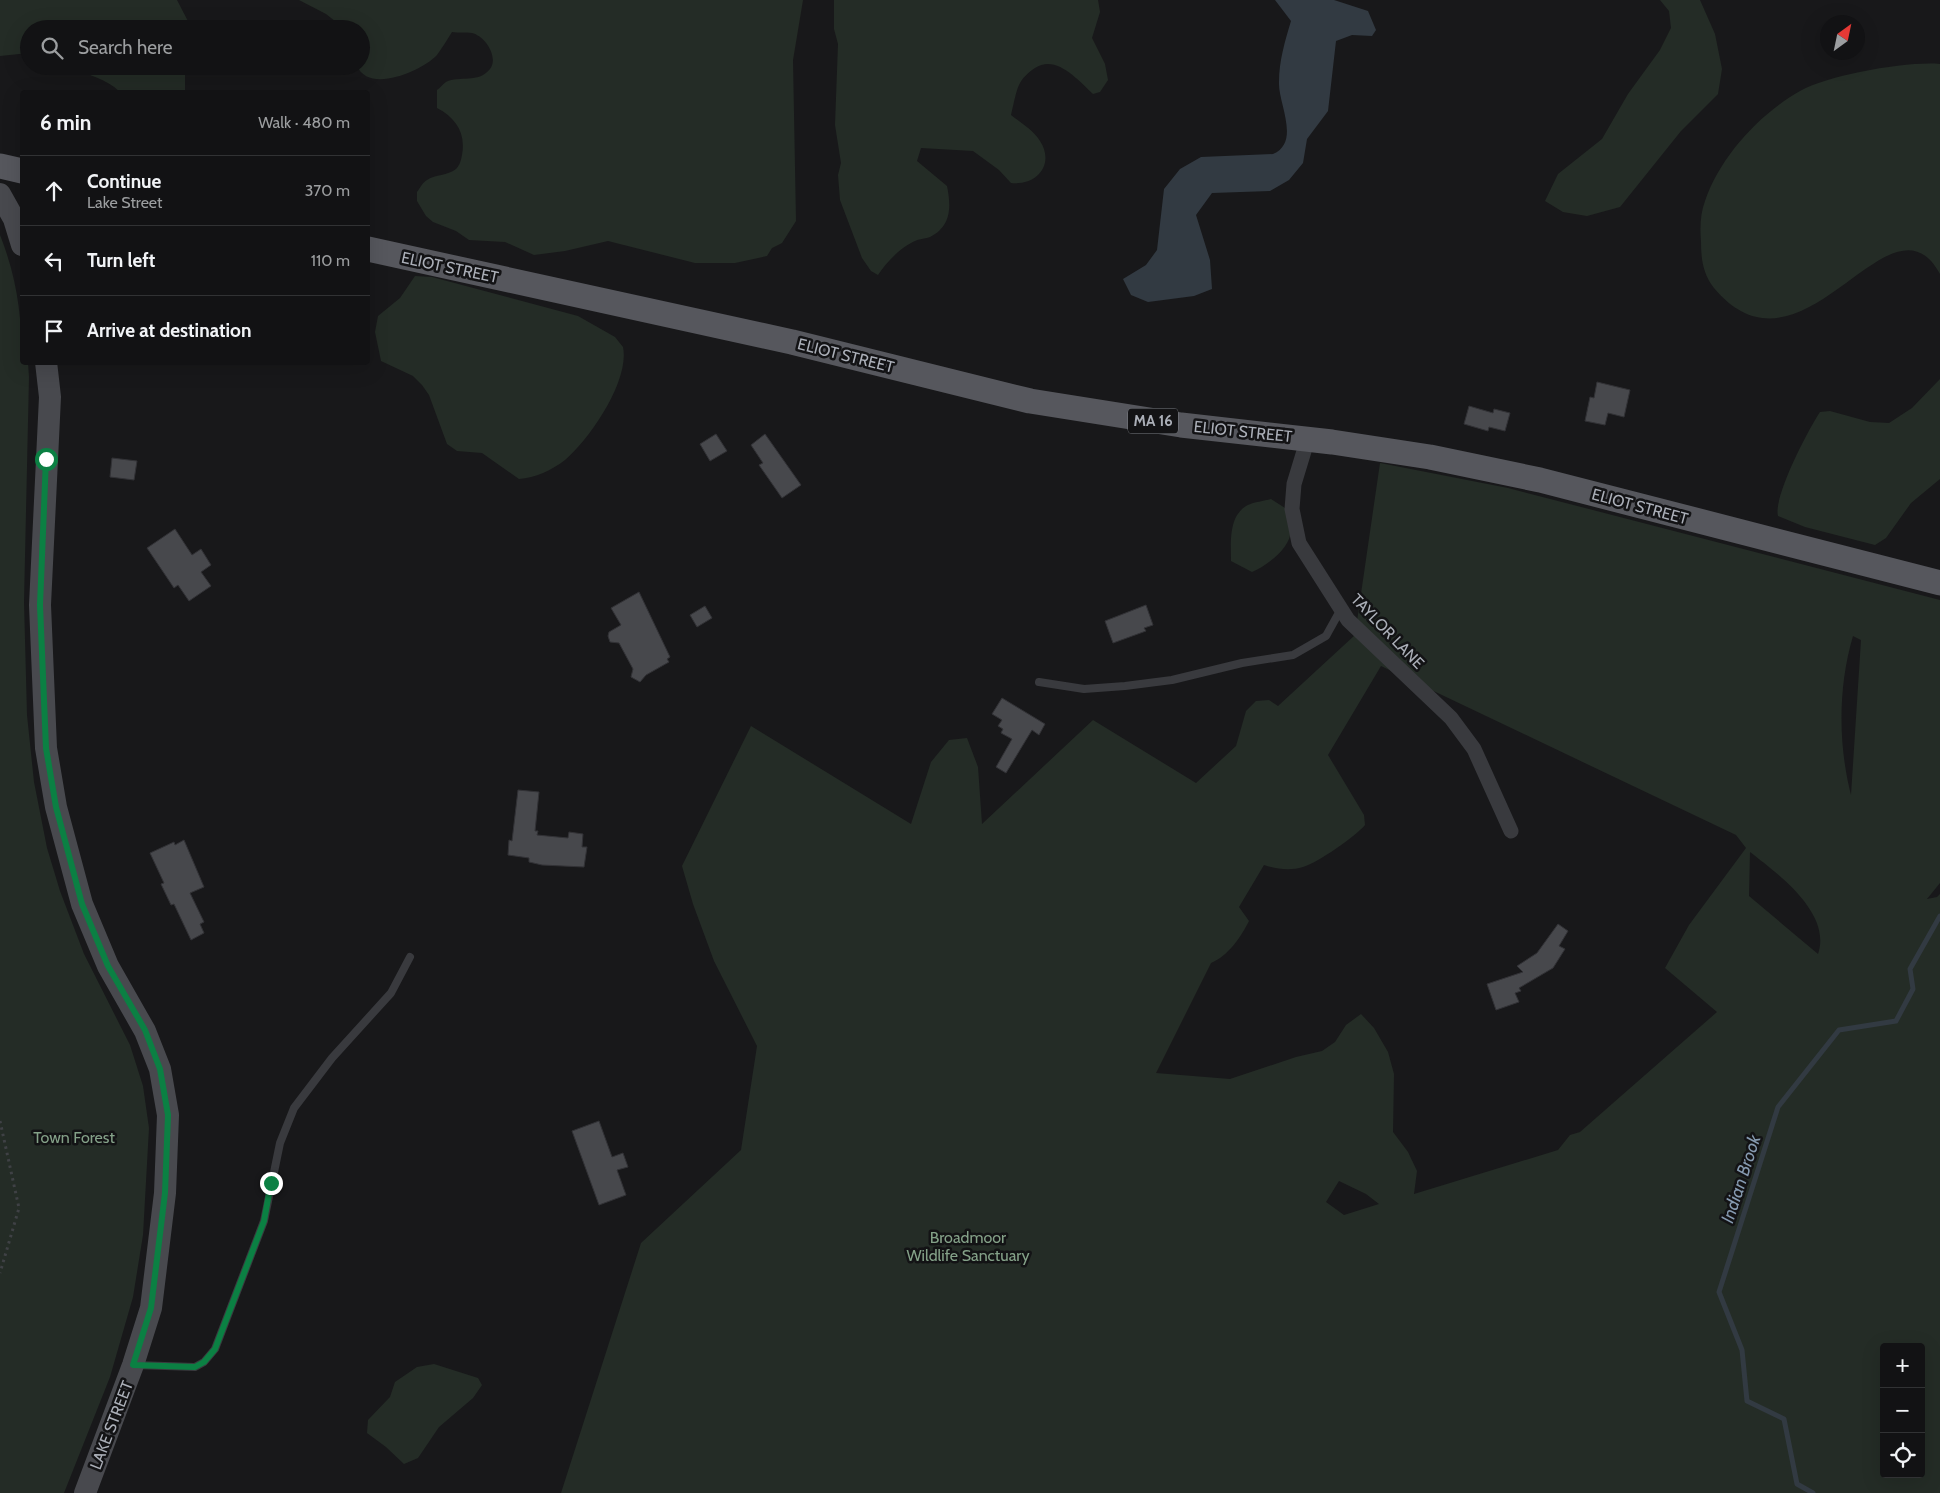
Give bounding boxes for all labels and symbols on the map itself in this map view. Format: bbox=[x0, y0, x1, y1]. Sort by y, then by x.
north arrow bbox=[1820, 15, 1865, 60]
street label: ELIOT STREET bbox=[400, 248, 501, 287]
street label: ELIOT STREET bbox=[796, 334, 897, 377]
road number: MA 16 bbox=[1128, 408, 1178, 434]
street label: ELIOT STREET bbox=[1193, 417, 1294, 446]
route start bbox=[35, 448, 58, 471]
street label: ELIOT STREET bbox=[1590, 485, 1690, 529]
street label: TAYLOR LANE bbox=[1347, 590, 1428, 673]
park label: Town Forest bbox=[33, 1128, 115, 1147]
water label: Indian Brook bbox=[1716, 1131, 1766, 1226]
route end bbox=[260, 1172, 283, 1195]
park label: Broadmoor Wildlife Sanctuary bbox=[907, 1228, 1029, 1265]
street label: LAKE STREET bbox=[86, 1378, 137, 1472]

